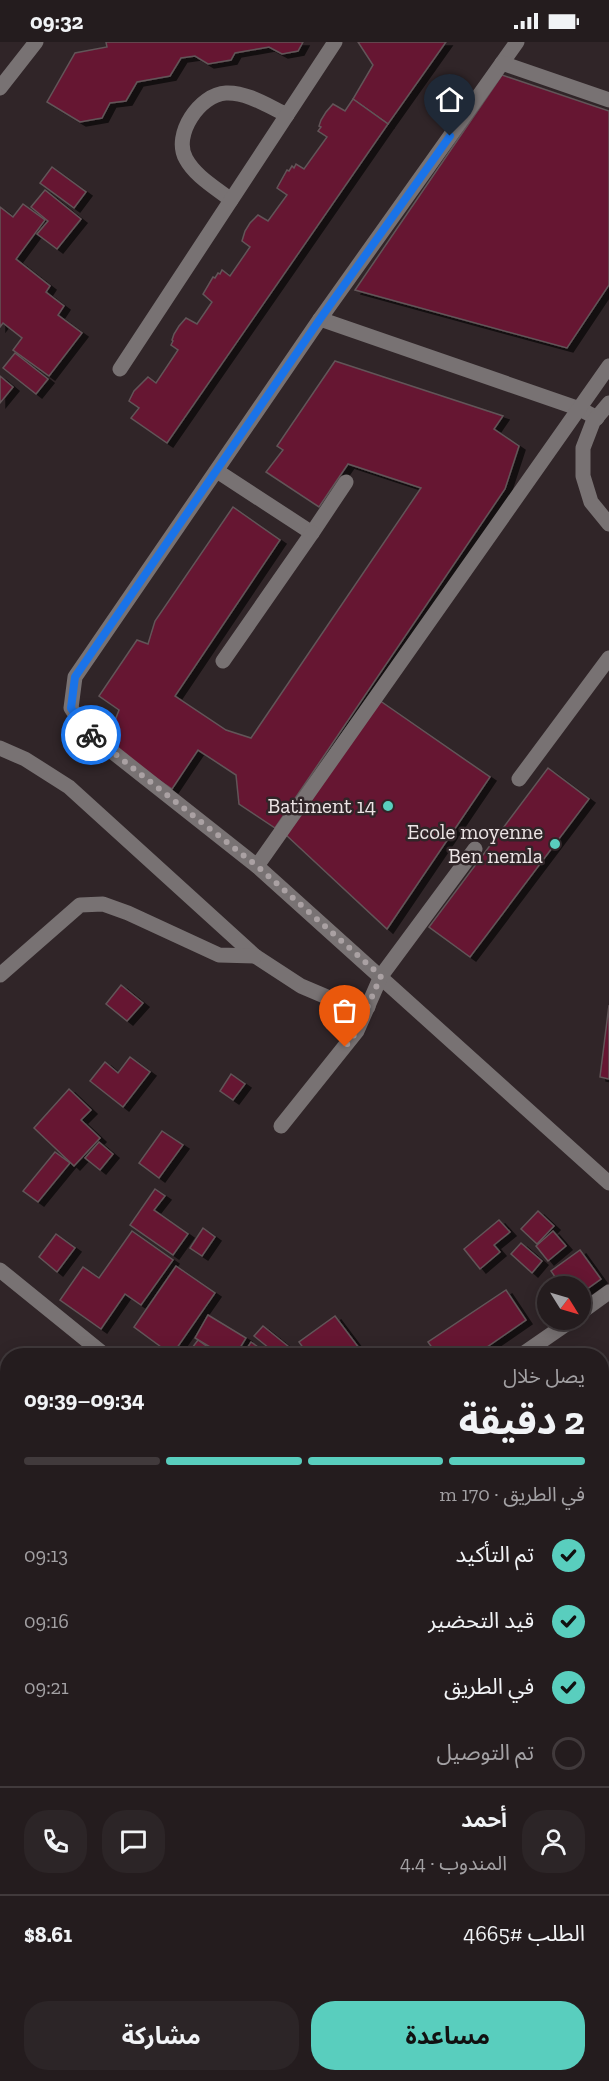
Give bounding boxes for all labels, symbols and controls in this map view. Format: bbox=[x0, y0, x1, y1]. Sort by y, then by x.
text: 09:32 bbox=[30, 8, 83, 35]
pin bbox=[424, 74, 475, 136]
icon: home bbox=[433, 83, 466, 116]
courier bbox=[61, 705, 121, 765]
icon: bike bbox=[75, 719, 108, 752]
place label: Batiment 14 bbox=[268, 793, 376, 818]
marker: Batiment 14 bbox=[381, 799, 395, 813]
place label: Ecole moyenne Ben nemla bbox=[407, 819, 543, 868]
marker: Ecole moyenne Ben nemla bbox=[548, 837, 562, 851]
pin bbox=[319, 985, 370, 1047]
icon: bag bbox=[328, 994, 361, 1027]
north arrow bbox=[537, 1276, 591, 1330]
map controls bbox=[537, 1276, 591, 1330]
text: يصل خلال bbox=[503, 1364, 585, 1388]
text: 09:34–09:39 bbox=[24, 1386, 145, 1413]
text: 2 دقيقة bbox=[459, 1397, 585, 1444]
text: في الطريق · 170 m bbox=[440, 1482, 585, 1506]
icon: check bbox=[552, 1539, 585, 1572]
text: تم التأكيد bbox=[456, 1541, 534, 1568]
text: 09:13 bbox=[24, 1543, 68, 1567]
icon: check bbox=[552, 1605, 585, 1638]
text: قيد التحضير bbox=[428, 1607, 534, 1634]
text: 09:16 bbox=[24, 1609, 69, 1633]
icon: check bbox=[552, 1671, 585, 1704]
text: في الطريق bbox=[444, 1673, 534, 1700]
text: 09:21 bbox=[24, 1675, 69, 1699]
text: تم التوصيل bbox=[436, 1739, 534, 1766]
text: أحمد bbox=[461, 1806, 507, 1833]
button: phone bbox=[24, 1810, 87, 1873]
button: chat bbox=[102, 1810, 165, 1873]
button: person bbox=[522, 1810, 585, 1873]
text: المندوب · 4.4 bbox=[400, 1851, 507, 1875]
text: الطلب #4665 bbox=[463, 1920, 585, 1947]
text: $8.61 bbox=[24, 1921, 72, 1948]
button: مشاركة bbox=[24, 2001, 299, 2070]
button: مساعدة bbox=[311, 2001, 585, 2070]

